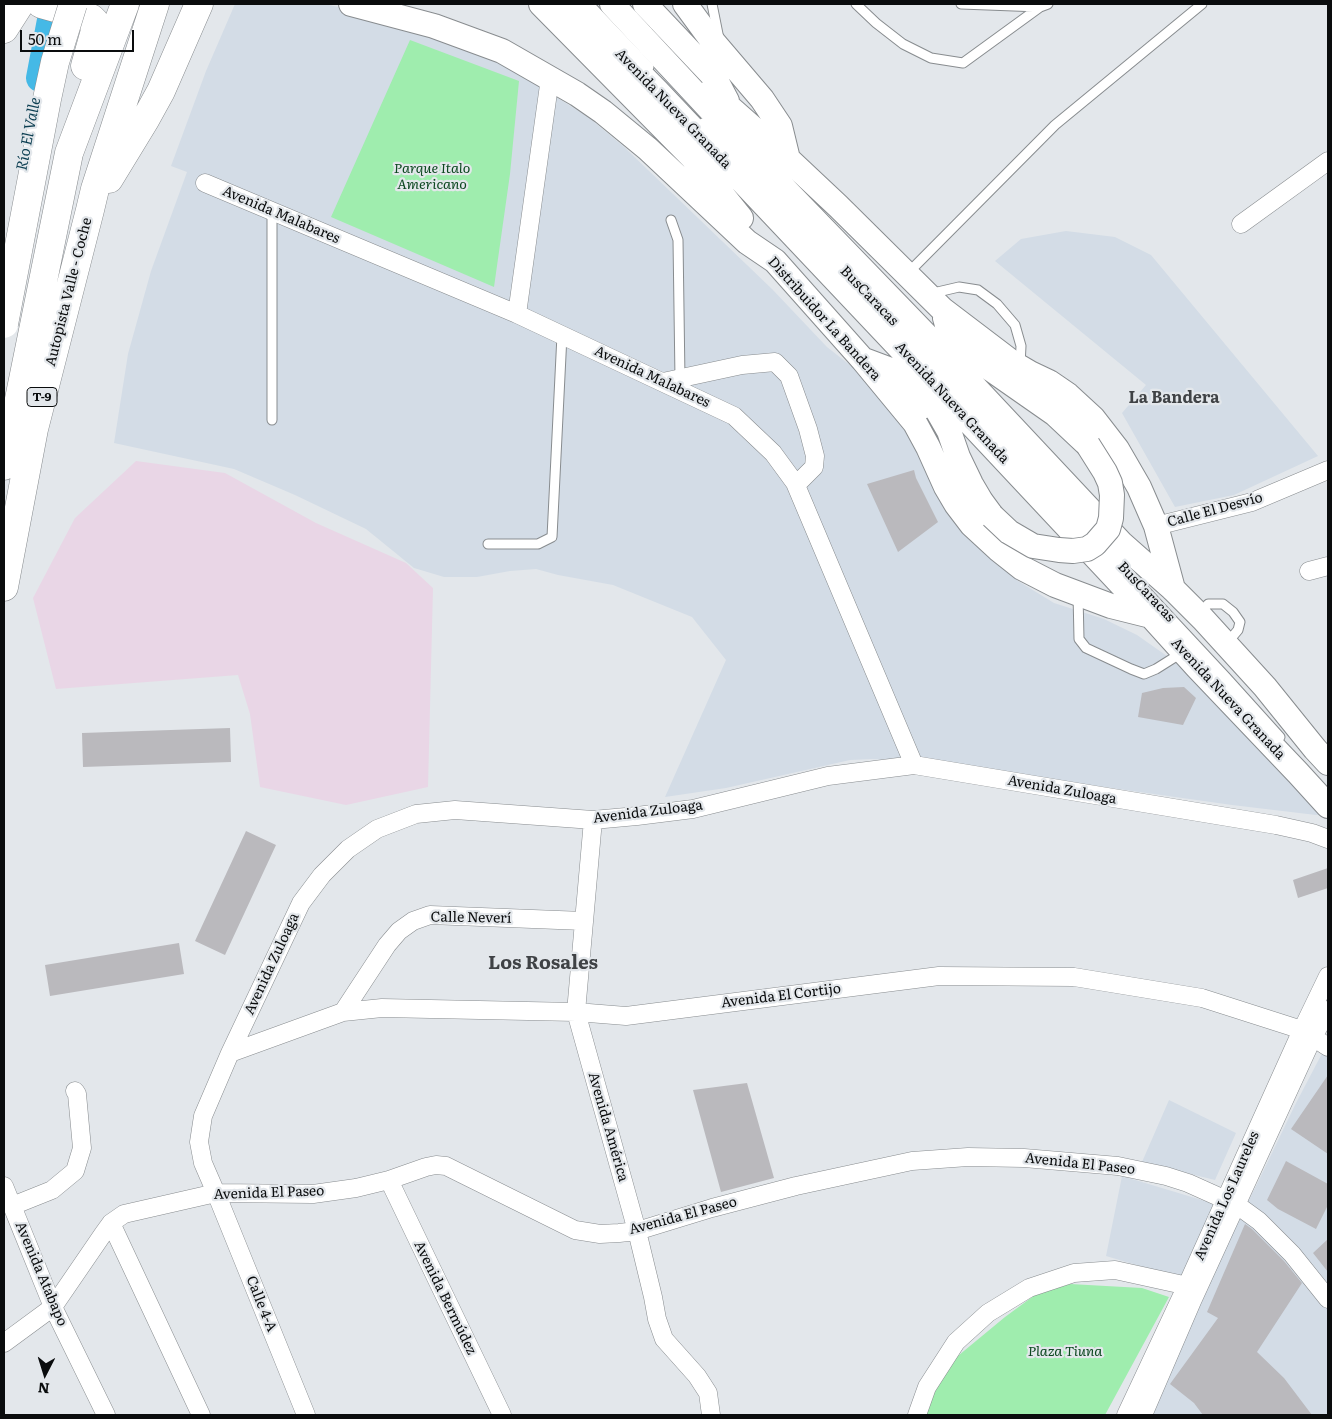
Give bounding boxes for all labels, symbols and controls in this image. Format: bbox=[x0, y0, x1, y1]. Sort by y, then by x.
scale bar bbox=[22, 20, 136, 52]
text: 50 m bbox=[28, 27, 62, 50]
street label: Avenida Nueva Granada bbox=[611, 46, 735, 172]
water label: Río El Valle bbox=[13, 96, 45, 172]
park label: Parque Italo Americano bbox=[394, 161, 470, 193]
street label: Avenida Malabares bbox=[220, 183, 342, 247]
street label: Autopista Valle - Coche bbox=[42, 216, 96, 368]
street label: Distribuidor La Bandera bbox=[764, 254, 884, 384]
street label: BusCaracas bbox=[836, 263, 902, 329]
street label: Avenida Nueva Granada bbox=[891, 339, 1013, 467]
street label: Avenida Malabares bbox=[591, 343, 713, 411]
road number: T-9 bbox=[27, 388, 57, 407]
district label: La Bandera bbox=[1128, 388, 1220, 408]
street label: Calle El Desvío bbox=[1166, 489, 1264, 531]
street label: BusCaracas bbox=[1114, 558, 1178, 626]
street label: Avenida Nueva Granada bbox=[1167, 635, 1289, 763]
street label: Avenida Zuloaga bbox=[1006, 772, 1118, 808]
street label: Avenida Zuloaga bbox=[592, 797, 704, 827]
street label: Calle Neverí bbox=[430, 909, 512, 927]
street label: Avenida Zuloaga bbox=[241, 910, 303, 1018]
district label: Los Rosales bbox=[488, 952, 598, 974]
street label: Avenida El Cortijo bbox=[720, 980, 842, 1012]
street label: Avenida América bbox=[584, 1070, 632, 1184]
street label: Avenida Los Laureles bbox=[1191, 1129, 1263, 1263]
street label: Avenida El Paseo bbox=[1024, 1150, 1136, 1178]
street label: Avenida El Paseo bbox=[213, 1183, 325, 1203]
street label: Avenida El Paseo bbox=[627, 1194, 739, 1238]
street label: Avenida Atabapo bbox=[11, 1219, 71, 1329]
street label: Avenida Bermúdez bbox=[410, 1238, 480, 1358]
street label: Calle 4-A bbox=[242, 1273, 280, 1335]
park label: Plaza Tiuna bbox=[1028, 1344, 1102, 1360]
north arrow bbox=[20, 1349, 70, 1399]
text: N bbox=[37, 1378, 50, 1399]

